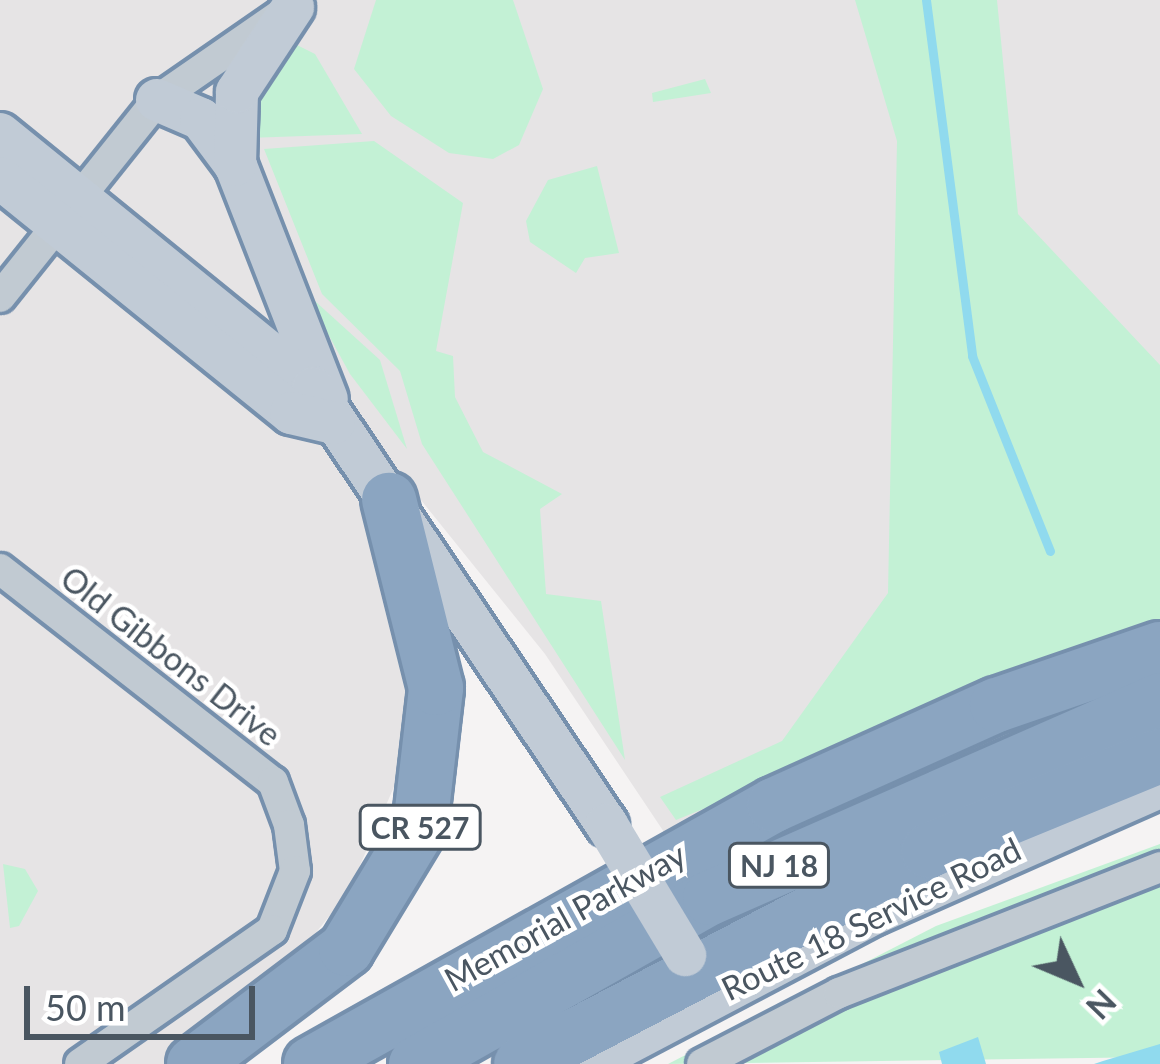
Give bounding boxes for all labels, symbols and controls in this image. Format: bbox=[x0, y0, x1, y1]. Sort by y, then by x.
street label: Old Gibbons Drive bbox=[53, 558, 289, 754]
road number: CR 527 bbox=[357, 803, 483, 851]
street label: Route 18 Service Road bbox=[715, 829, 1027, 1009]
street label: Memorial Parkway bbox=[438, 834, 692, 1000]
road number: NJ 18 bbox=[725, 841, 833, 889]
north arrow bbox=[1016, 920, 1136, 1040]
scale bar bbox=[30, 962, 261, 1036]
text: N bbox=[1079, 982, 1125, 1028]
text: 50 m bbox=[45, 985, 126, 1029]

